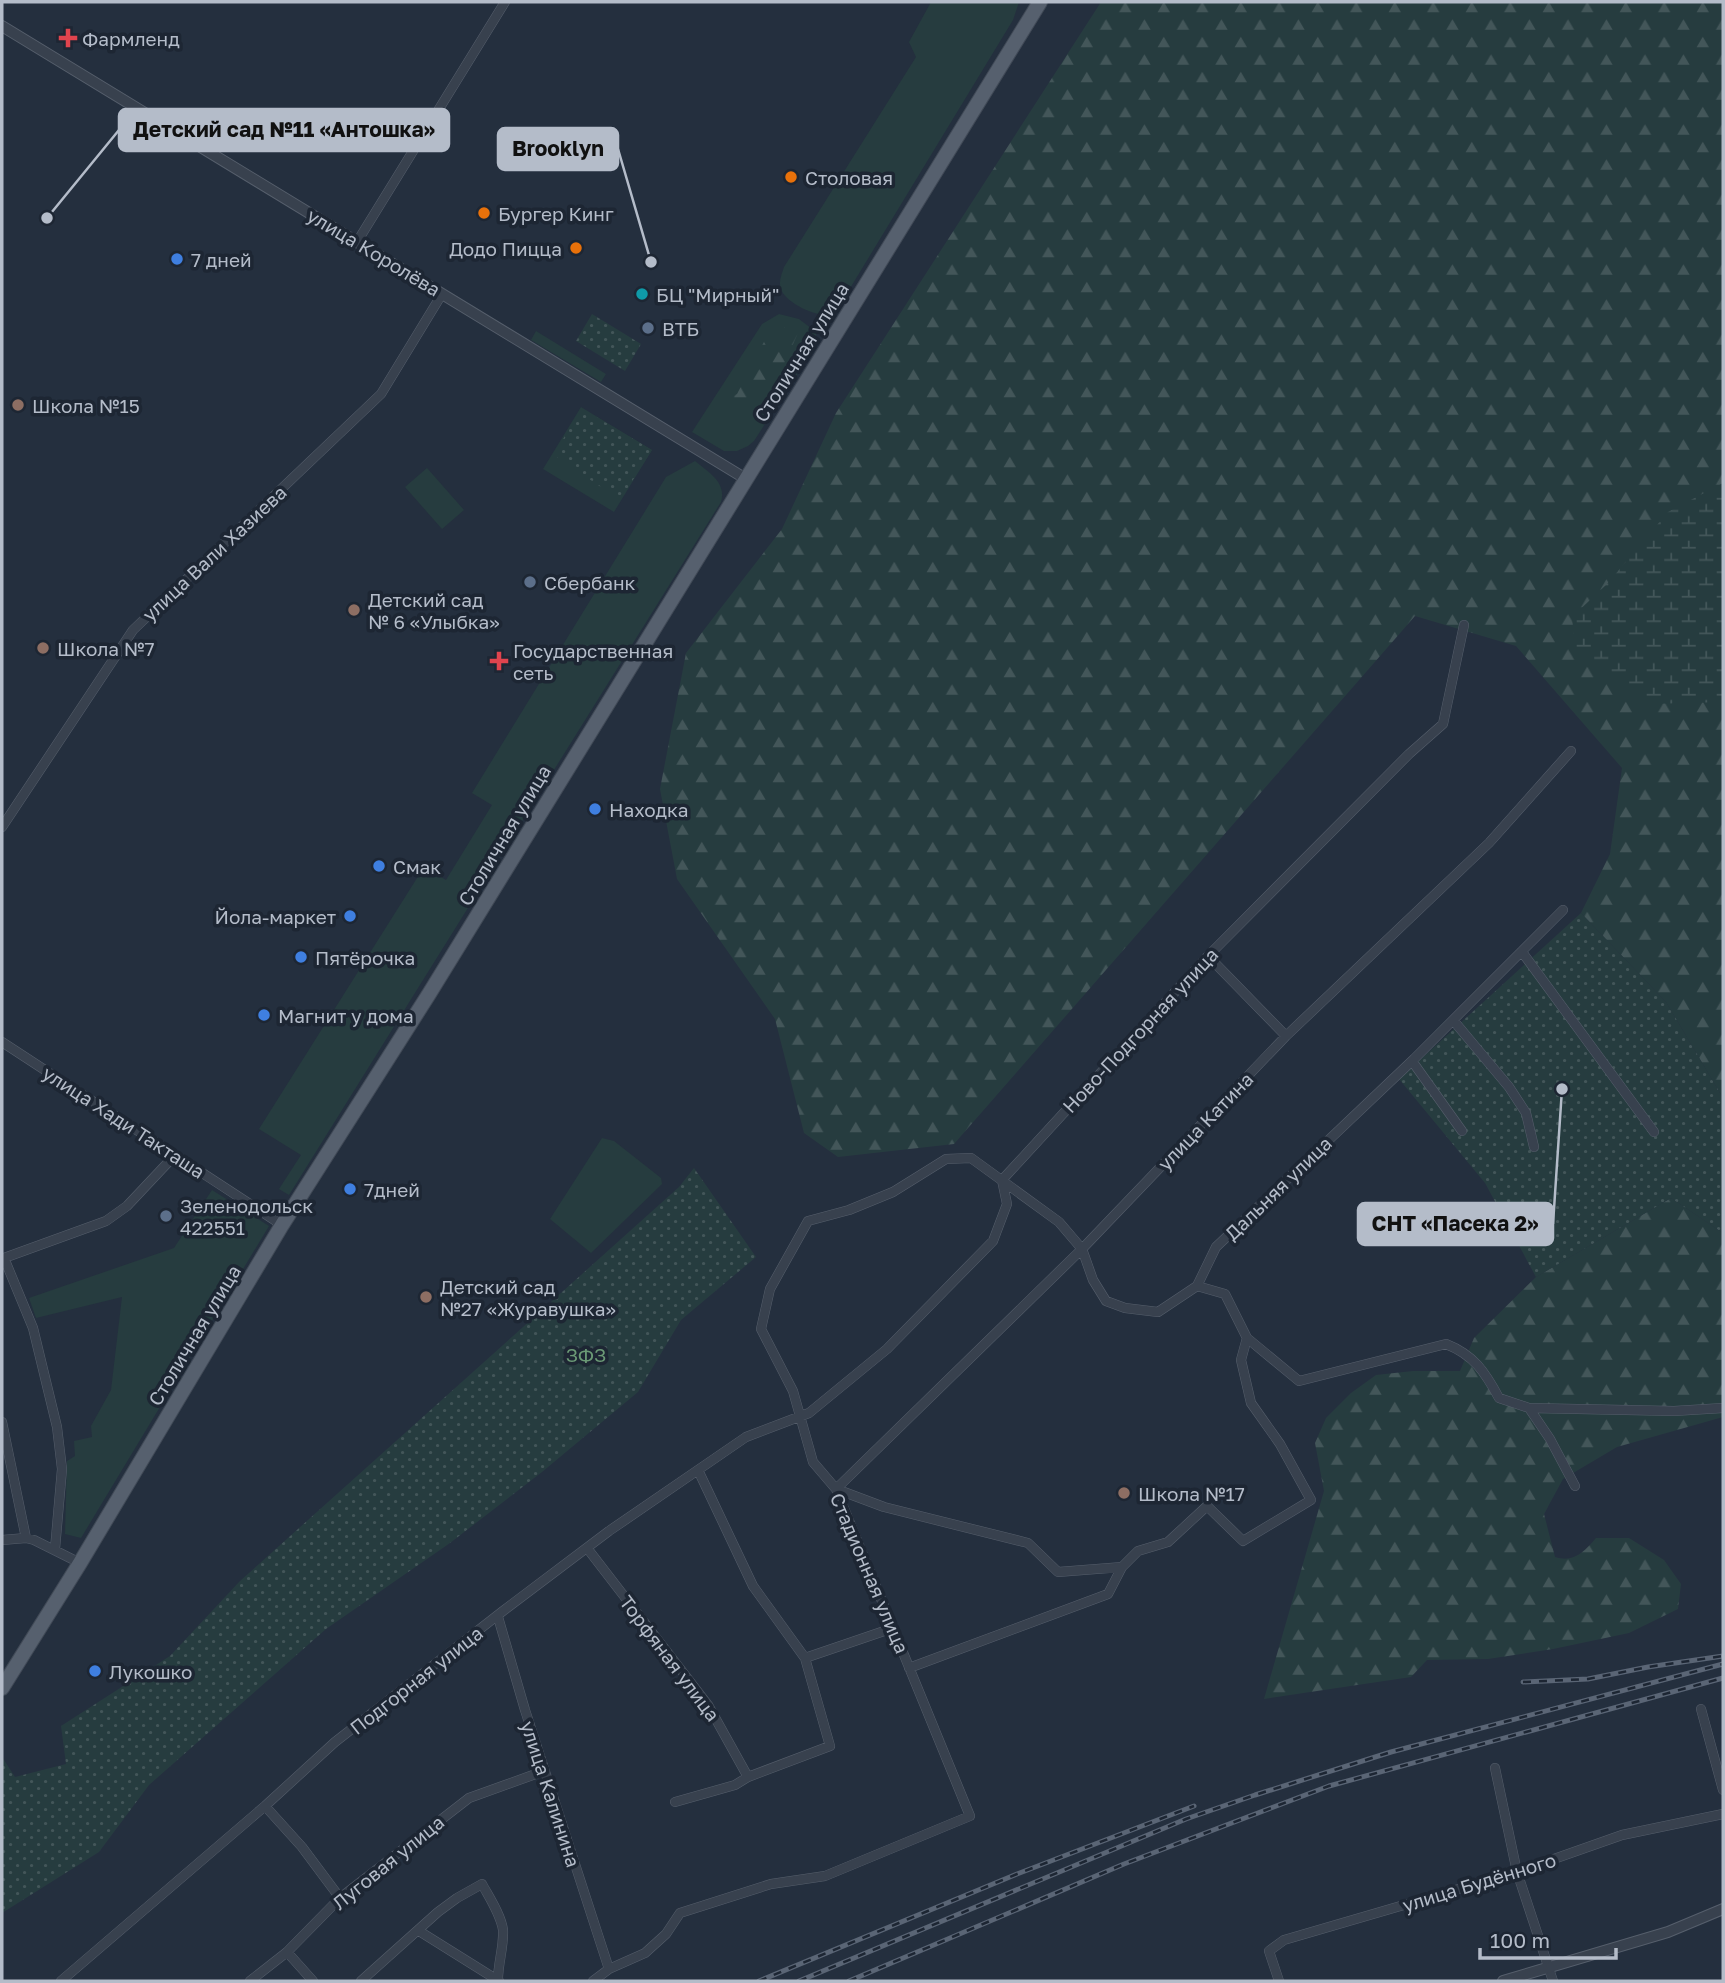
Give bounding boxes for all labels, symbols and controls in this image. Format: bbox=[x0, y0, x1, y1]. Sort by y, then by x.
place label: Фармленд bbox=[82, 27, 180, 50]
marker: Фармленд bbox=[60, 30, 76, 46]
callout: Детский сад №11 «Антошка» bbox=[119, 109, 449, 151]
text: Детский сад №11 «Антошка» bbox=[133, 116, 435, 142]
callout: Brooklyn bbox=[498, 128, 618, 170]
text: Brooklyn bbox=[512, 135, 604, 161]
place label: Столовая bbox=[805, 166, 893, 189]
marker: Столовая bbox=[783, 169, 799, 185]
place label: Бургер Кинг bbox=[498, 202, 614, 225]
street label: улица Королёва bbox=[303, 203, 445, 301]
marker: Бургер Кинг bbox=[476, 205, 492, 221]
place label: Додо Пицца bbox=[449, 237, 562, 260]
marker: Додо Пицца bbox=[568, 240, 584, 256]
place label: 7 дней bbox=[191, 248, 252, 271]
marker: 7 дней bbox=[169, 251, 185, 267]
street label: Столичная улица bbox=[749, 278, 853, 426]
place label: БЦ "Мирный" bbox=[656, 283, 779, 306]
marker: БЦ "Мирный" bbox=[634, 286, 650, 302]
place label: ВТБ bbox=[662, 317, 699, 340]
marker: ВТБ bbox=[640, 320, 656, 336]
place label: Школа №15 bbox=[32, 394, 140, 417]
marker: Школа №15 bbox=[10, 397, 26, 413]
street label: улица Вали Хазиева bbox=[137, 480, 291, 626]
place label: Сбербанк bbox=[544, 571, 636, 594]
marker: Сбербанк bbox=[522, 574, 538, 590]
place label: Детский сад № 6 «Улыбка» bbox=[368, 588, 500, 633]
marker: Детский сад № 6 «Улыбка» bbox=[346, 602, 362, 618]
place label: Школа №7 bbox=[57, 637, 155, 660]
place label: Государственная сеть bbox=[513, 639, 673, 684]
marker: Школа №7 bbox=[35, 640, 51, 656]
marker: Государственная сеть bbox=[491, 653, 507, 669]
street label: Столичная улица bbox=[453, 760, 555, 910]
place label: Находка bbox=[609, 798, 688, 821]
marker: Находка bbox=[587, 801, 603, 817]
place label: Смак bbox=[393, 855, 441, 878]
marker: Смак bbox=[371, 858, 387, 874]
place label: Йола-маркет bbox=[214, 905, 336, 928]
marker: Йола-маркет bbox=[342, 908, 358, 924]
street label: Ново-Подгорная улица bbox=[1057, 943, 1223, 1117]
place label: Пятёрочка bbox=[315, 946, 415, 969]
marker: Пятёрочка bbox=[293, 949, 309, 965]
place label: Магнит у дома bbox=[278, 1004, 414, 1027]
marker: Магнит у дома bbox=[256, 1007, 272, 1023]
street label: улица Хади Такташа bbox=[39, 1061, 209, 1183]
street label: улица Катина bbox=[1153, 1067, 1257, 1175]
street label: Дальняя улица bbox=[1220, 1131, 1336, 1245]
place label: 7дней bbox=[364, 1178, 420, 1201]
marker: 7дней bbox=[342, 1181, 358, 1197]
place label: Зеленодольск 422551 bbox=[180, 1194, 313, 1239]
callout: СНТ «Пасека 2» bbox=[1358, 1203, 1553, 1245]
marker: Зеленодольск 422551 bbox=[158, 1208, 174, 1224]
text: СНТ «Пасека 2» bbox=[1372, 1210, 1538, 1236]
street label: Столичная улица bbox=[143, 1260, 245, 1410]
place label: Детский сад №27 «Журавушка» bbox=[440, 1275, 616, 1320]
marker: Детский сад №27 «Журавушка» bbox=[418, 1289, 434, 1305]
park label: ЗФЗ bbox=[566, 1343, 606, 1366]
place label: Школа №17 bbox=[1138, 1482, 1245, 1505]
marker: Школа №17 bbox=[1116, 1485, 1132, 1501]
street label: Стадионная улица bbox=[826, 1489, 914, 1657]
street label: Торфяная улица bbox=[615, 1591, 725, 1725]
street label: Подгорная улица bbox=[345, 1621, 487, 1739]
place label: Лукошко bbox=[109, 1660, 193, 1683]
marker: Лукошко bbox=[87, 1663, 103, 1679]
street label: улица Калинина bbox=[517, 1718, 585, 1870]
street label: Луговая улица bbox=[328, 1810, 448, 1914]
street label: улица Будённого bbox=[1399, 1848, 1559, 1916]
scale bar bbox=[1480, 1916, 1616, 1960]
text: 100 m bbox=[1490, 1927, 1550, 1953]

